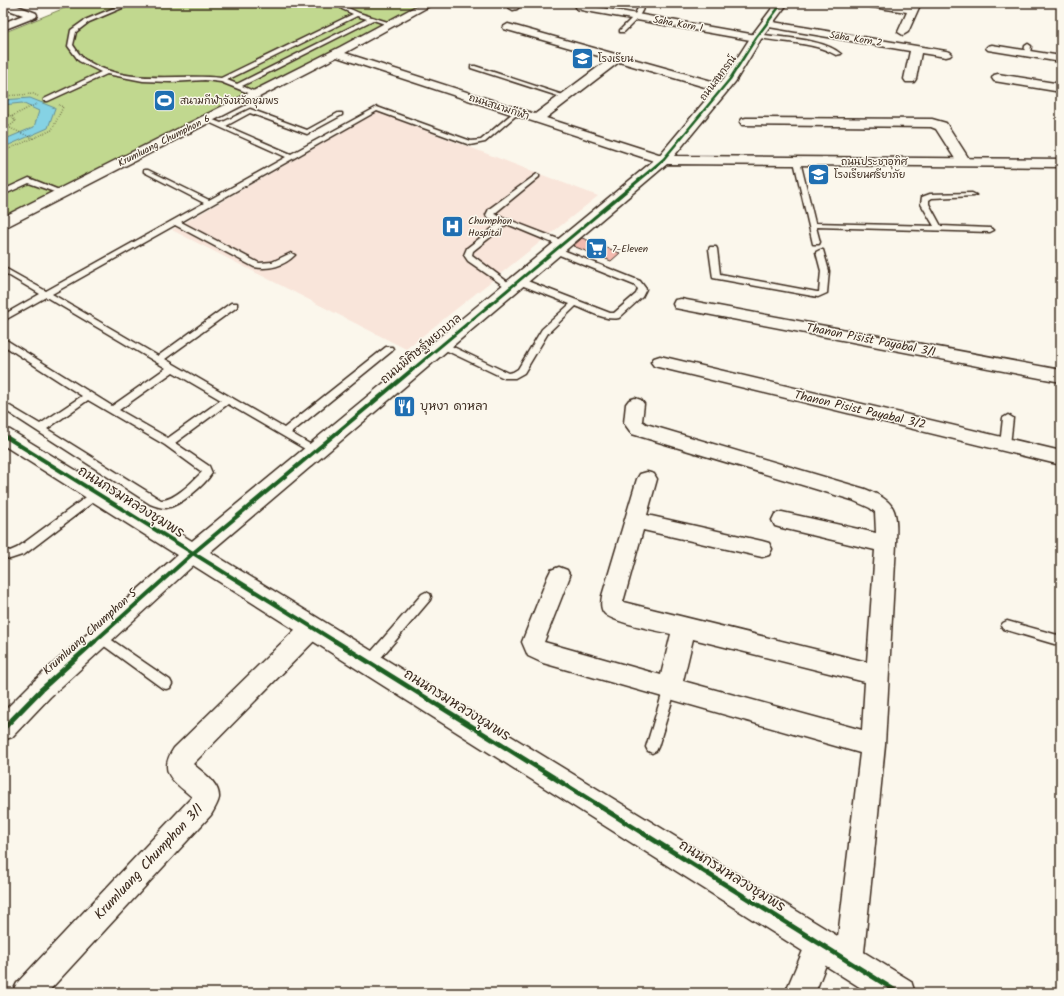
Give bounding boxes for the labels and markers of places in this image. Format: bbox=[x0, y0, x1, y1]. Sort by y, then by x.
school or university icon: โรงเรียน bbox=[570, 46, 596, 72]
place label: โรงเรียน bbox=[598, 51, 634, 67]
sports icon: สนามกีฬาจังหวัดชุมพร bbox=[152, 88, 178, 114]
place label: สนามกีฬาจังหวัดชุมพร bbox=[180, 93, 279, 109]
school or university icon: โรงเรียนศรียาภัย bbox=[805, 162, 831, 188]
place label: โรงเรียนศรียาภัย bbox=[834, 167, 905, 183]
place label: Chumphon Hospital bbox=[468, 213, 512, 241]
hospital icon: Chumphon Hospital bbox=[439, 214, 465, 240]
supermarket icon: 7-Eleven bbox=[584, 236, 610, 262]
place label: 7-Eleven bbox=[612, 241, 648, 257]
restaurant icon: บุหงา ดาหลา bbox=[391, 393, 417, 419]
place label: บุหงา ดาหลา bbox=[420, 397, 488, 416]

